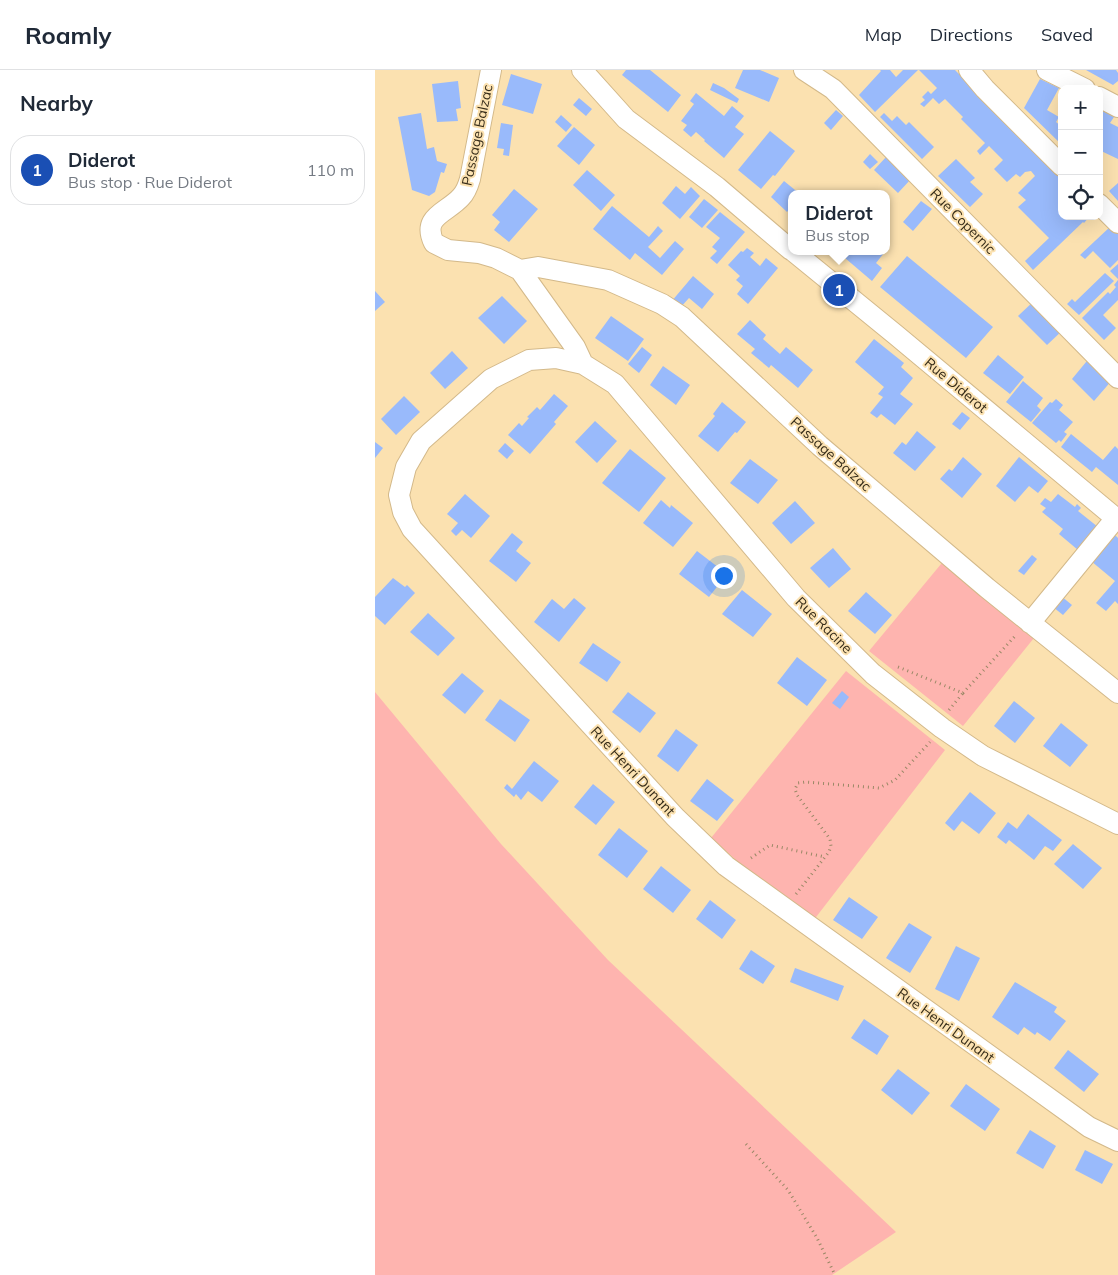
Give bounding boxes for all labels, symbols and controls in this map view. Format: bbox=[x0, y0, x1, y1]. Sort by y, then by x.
text: Roamly bbox=[25, 20, 112, 50]
text: Map bbox=[865, 23, 902, 46]
text: Directions bbox=[930, 23, 1013, 46]
text: Saved bbox=[1041, 23, 1093, 46]
street label: Passage Balzac bbox=[457, 83, 497, 187]
map controls bbox=[1058, 85, 1103, 220]
button: + bbox=[1058, 85, 1103, 130]
text: Nearby bbox=[20, 90, 93, 116]
button: − bbox=[1058, 130, 1103, 175]
text: Diderot bbox=[68, 148, 135, 172]
text: 1 bbox=[32, 160, 42, 180]
text: 110 m bbox=[307, 160, 354, 180]
text: Bus stop · Rue Diderot bbox=[68, 172, 232, 192]
button: locate bbox=[1058, 175, 1103, 220]
street label: Rue Copernic bbox=[926, 184, 1000, 258]
popup bbox=[788, 190, 890, 255]
text: Diderot bbox=[805, 201, 873, 225]
text: Bus stop bbox=[805, 225, 870, 245]
pin: 1 bbox=[823, 271, 855, 309]
street label: Rue Diderot bbox=[921, 353, 991, 417]
street label: Passage Balzac bbox=[787, 413, 875, 495]
your location bbox=[711, 563, 737, 589]
street label: Rue Racine bbox=[792, 593, 856, 657]
street label: Rue Henri Dunant bbox=[587, 722, 679, 820]
street label: Rue Henri Dunant bbox=[894, 984, 998, 1066]

